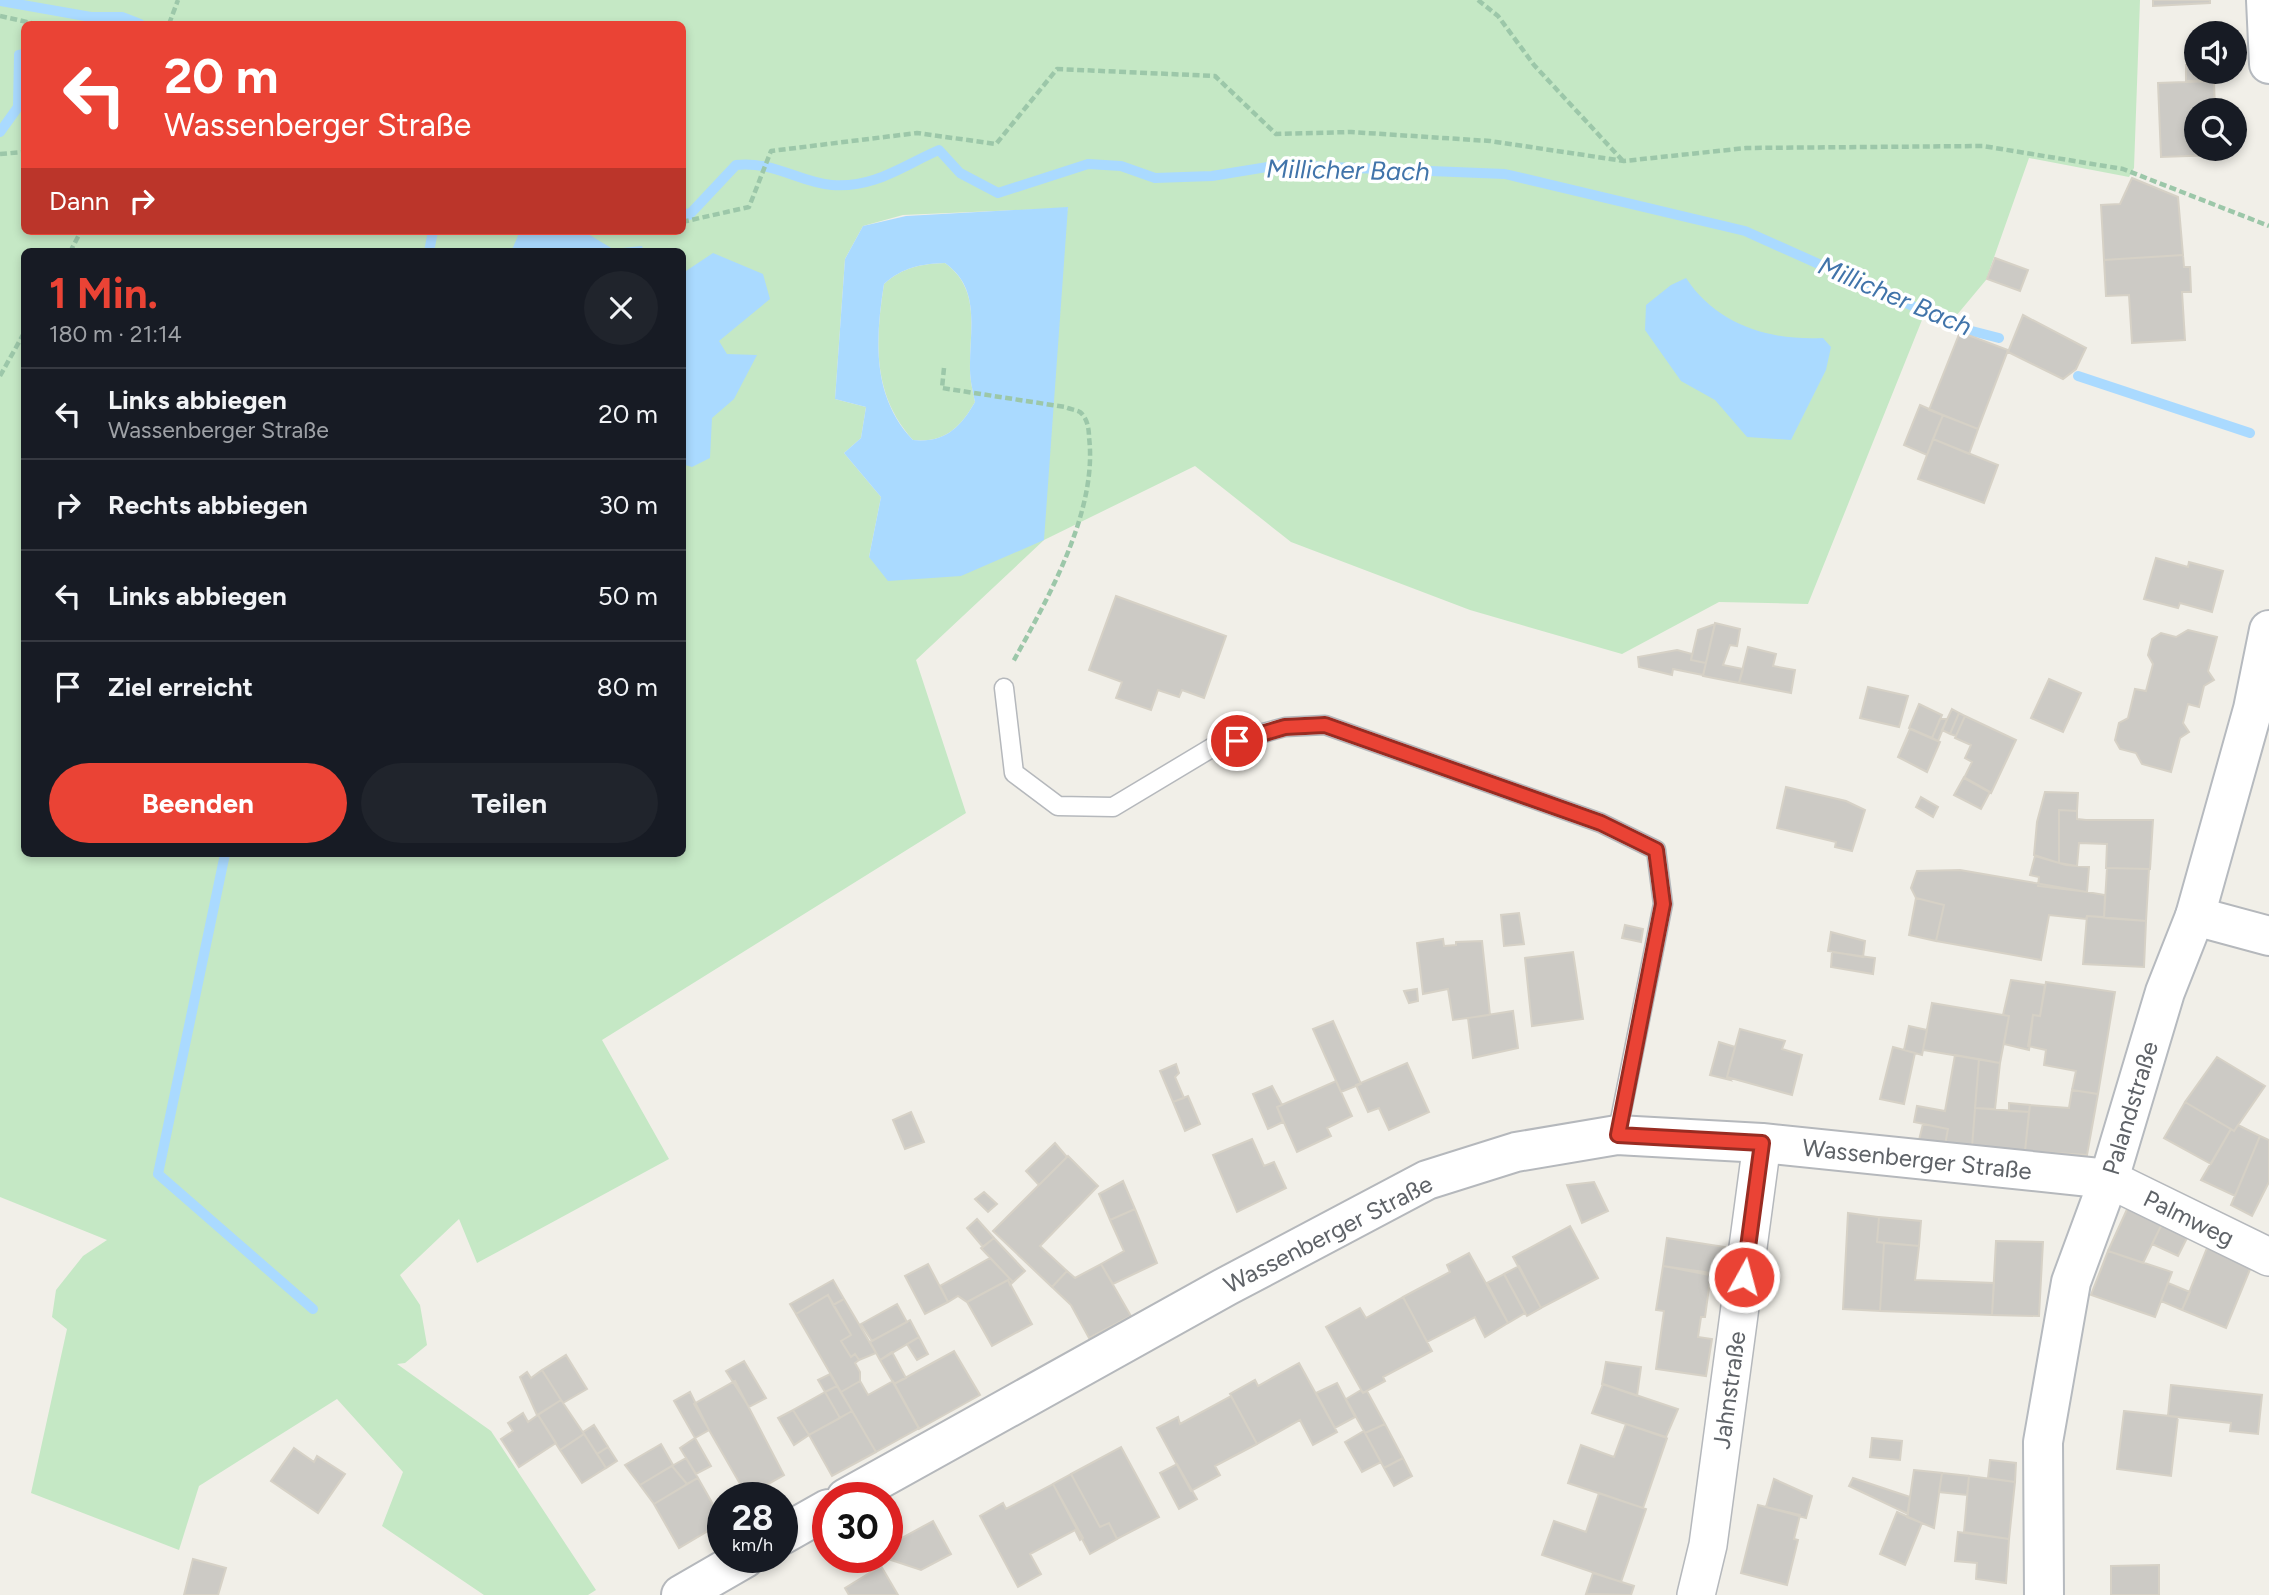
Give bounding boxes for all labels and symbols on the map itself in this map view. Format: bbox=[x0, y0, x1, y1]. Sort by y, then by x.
water label: Millicher Bach bbox=[1266, 153, 1430, 187]
water label: Millicher Bach bbox=[1813, 249, 1977, 343]
pin bbox=[1207, 711, 1267, 771]
street label: Palandstraße bbox=[2096, 1038, 2164, 1178]
street label: Wassenberger Straße bbox=[1801, 1133, 2033, 1185]
street label: Wassenberger Straße bbox=[1219, 1169, 1437, 1299]
street label: Palmweg bbox=[2139, 1184, 2239, 1252]
position arrow bbox=[1707, 1240, 1781, 1314]
street label: Jahnstraße bbox=[1706, 1329, 1752, 1451]
speed limit sign: 30 bbox=[812, 1482, 903, 1573]

